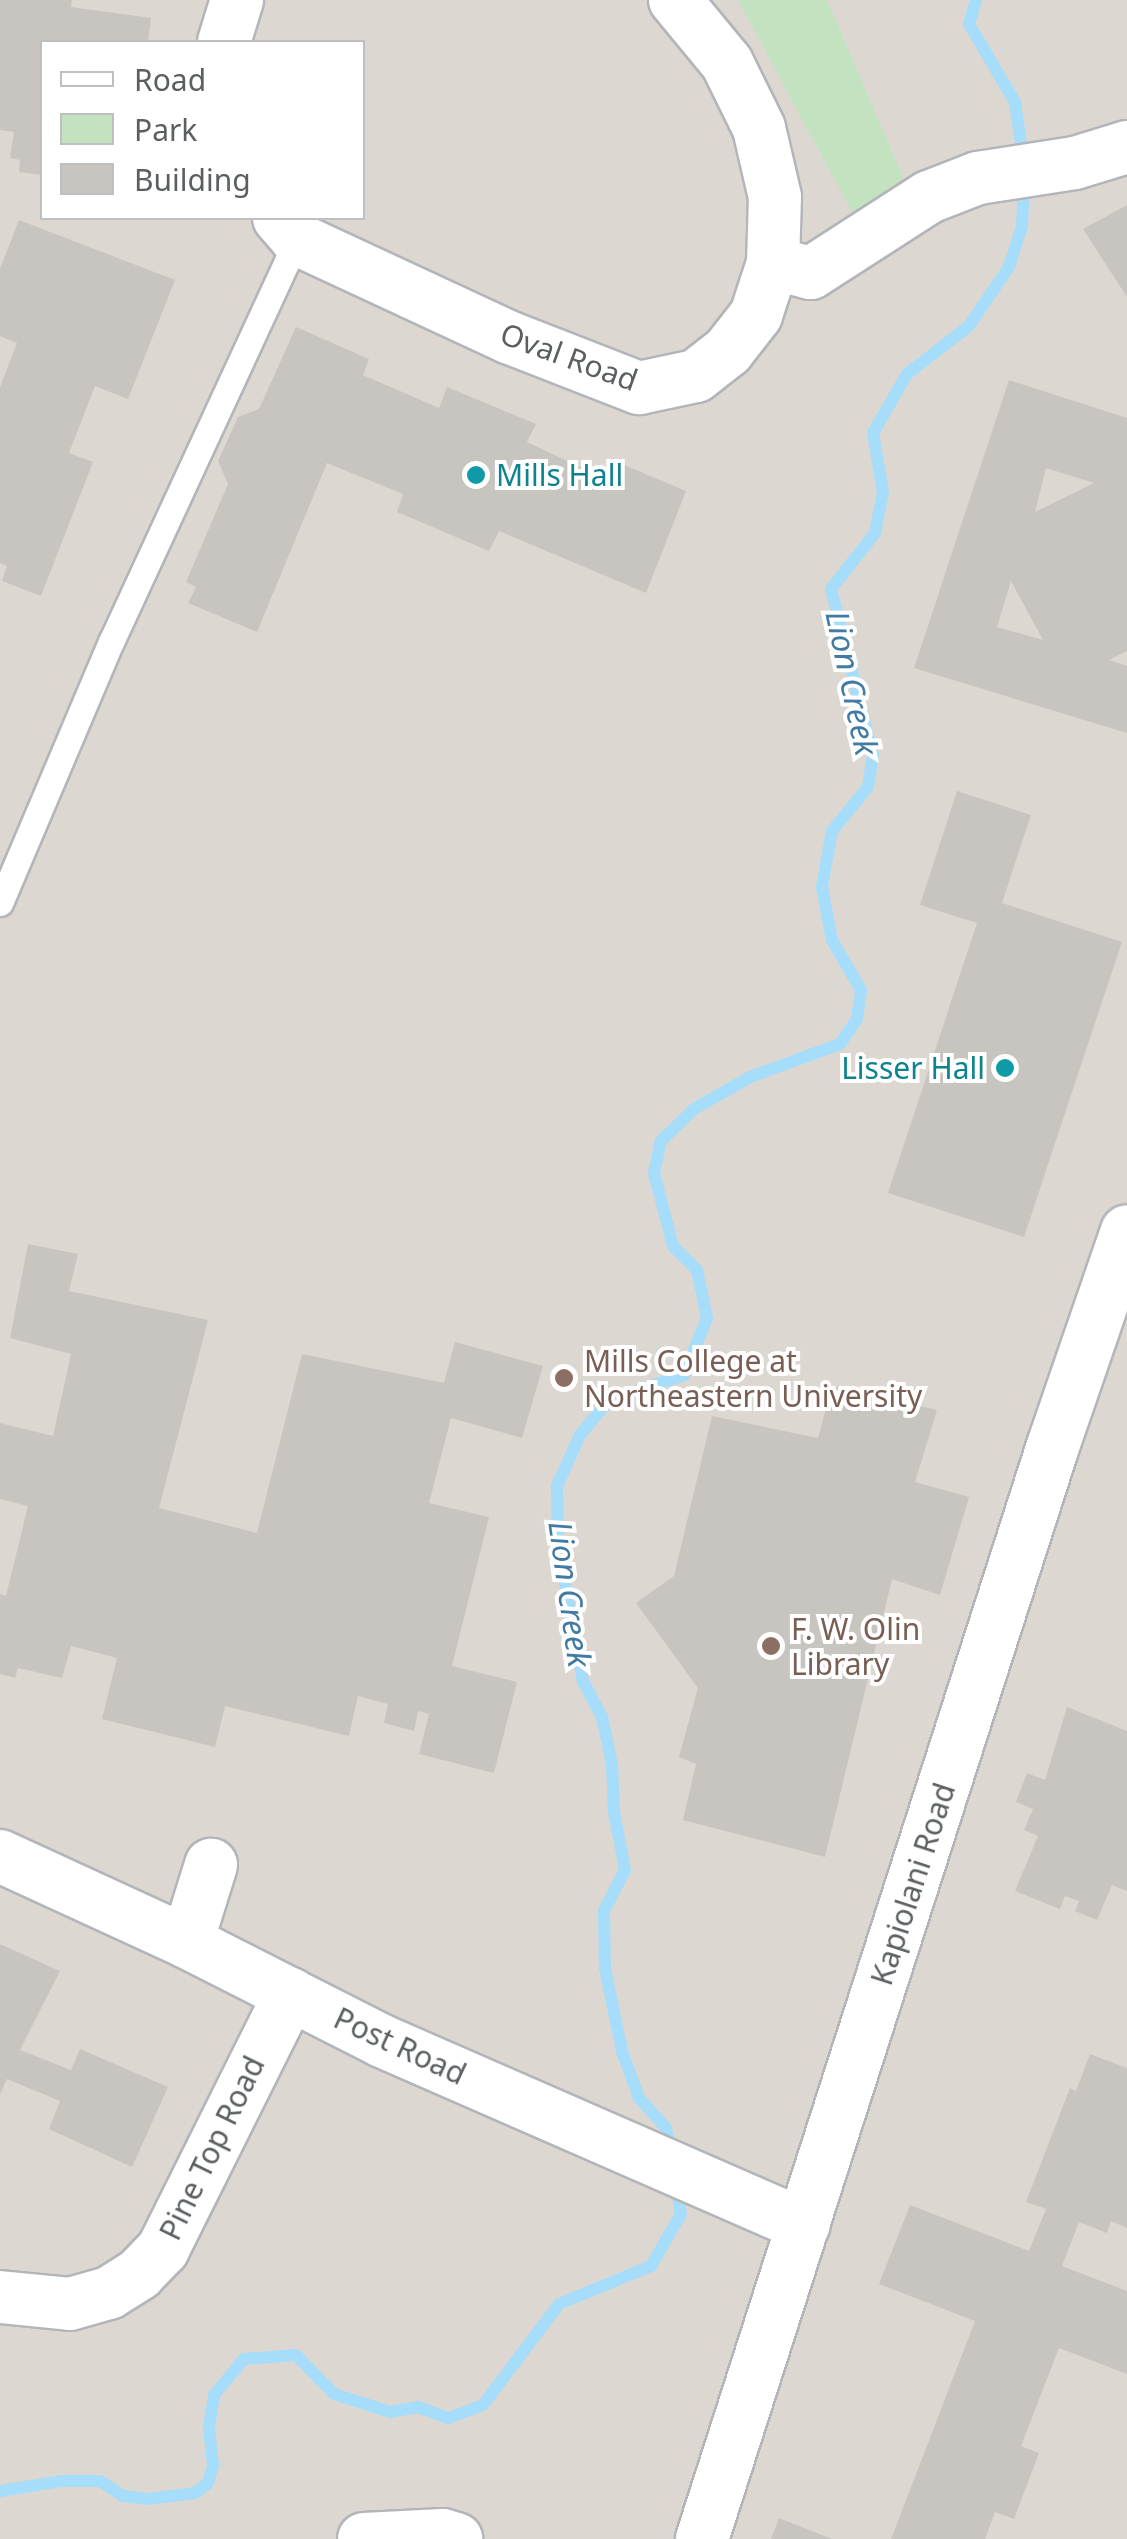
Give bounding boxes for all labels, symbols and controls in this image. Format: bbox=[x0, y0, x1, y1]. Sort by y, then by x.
legend bbox=[40, 40, 365, 220]
text: Road bbox=[134, 59, 206, 100]
text: Park bbox=[134, 109, 197, 150]
text: Building bbox=[134, 159, 251, 200]
street label: Oval Road bbox=[496, 316, 642, 398]
place label: Mills Hall bbox=[496, 457, 623, 493]
marker: Mills Hall bbox=[465, 464, 487, 486]
water label: Lion Creek bbox=[818, 607, 886, 759]
place label: Lisser Hall bbox=[841, 1050, 985, 1086]
marker: Lisser Hall bbox=[994, 1057, 1016, 1079]
place label: Mills College at Northeastern University bbox=[584, 1343, 922, 1414]
marker: Mills College at Northeastern University bbox=[553, 1367, 575, 1389]
water label: Lion Creek bbox=[541, 1519, 599, 1669]
place label: F. W. Olin Library bbox=[791, 1611, 920, 1682]
marker: F. W. Olin Library bbox=[760, 1635, 782, 1657]
street label: Kapiolani Road bbox=[863, 1778, 963, 1990]
street label: Post Road bbox=[328, 2000, 472, 2092]
street label: Pine Top Road bbox=[152, 2050, 272, 2246]

